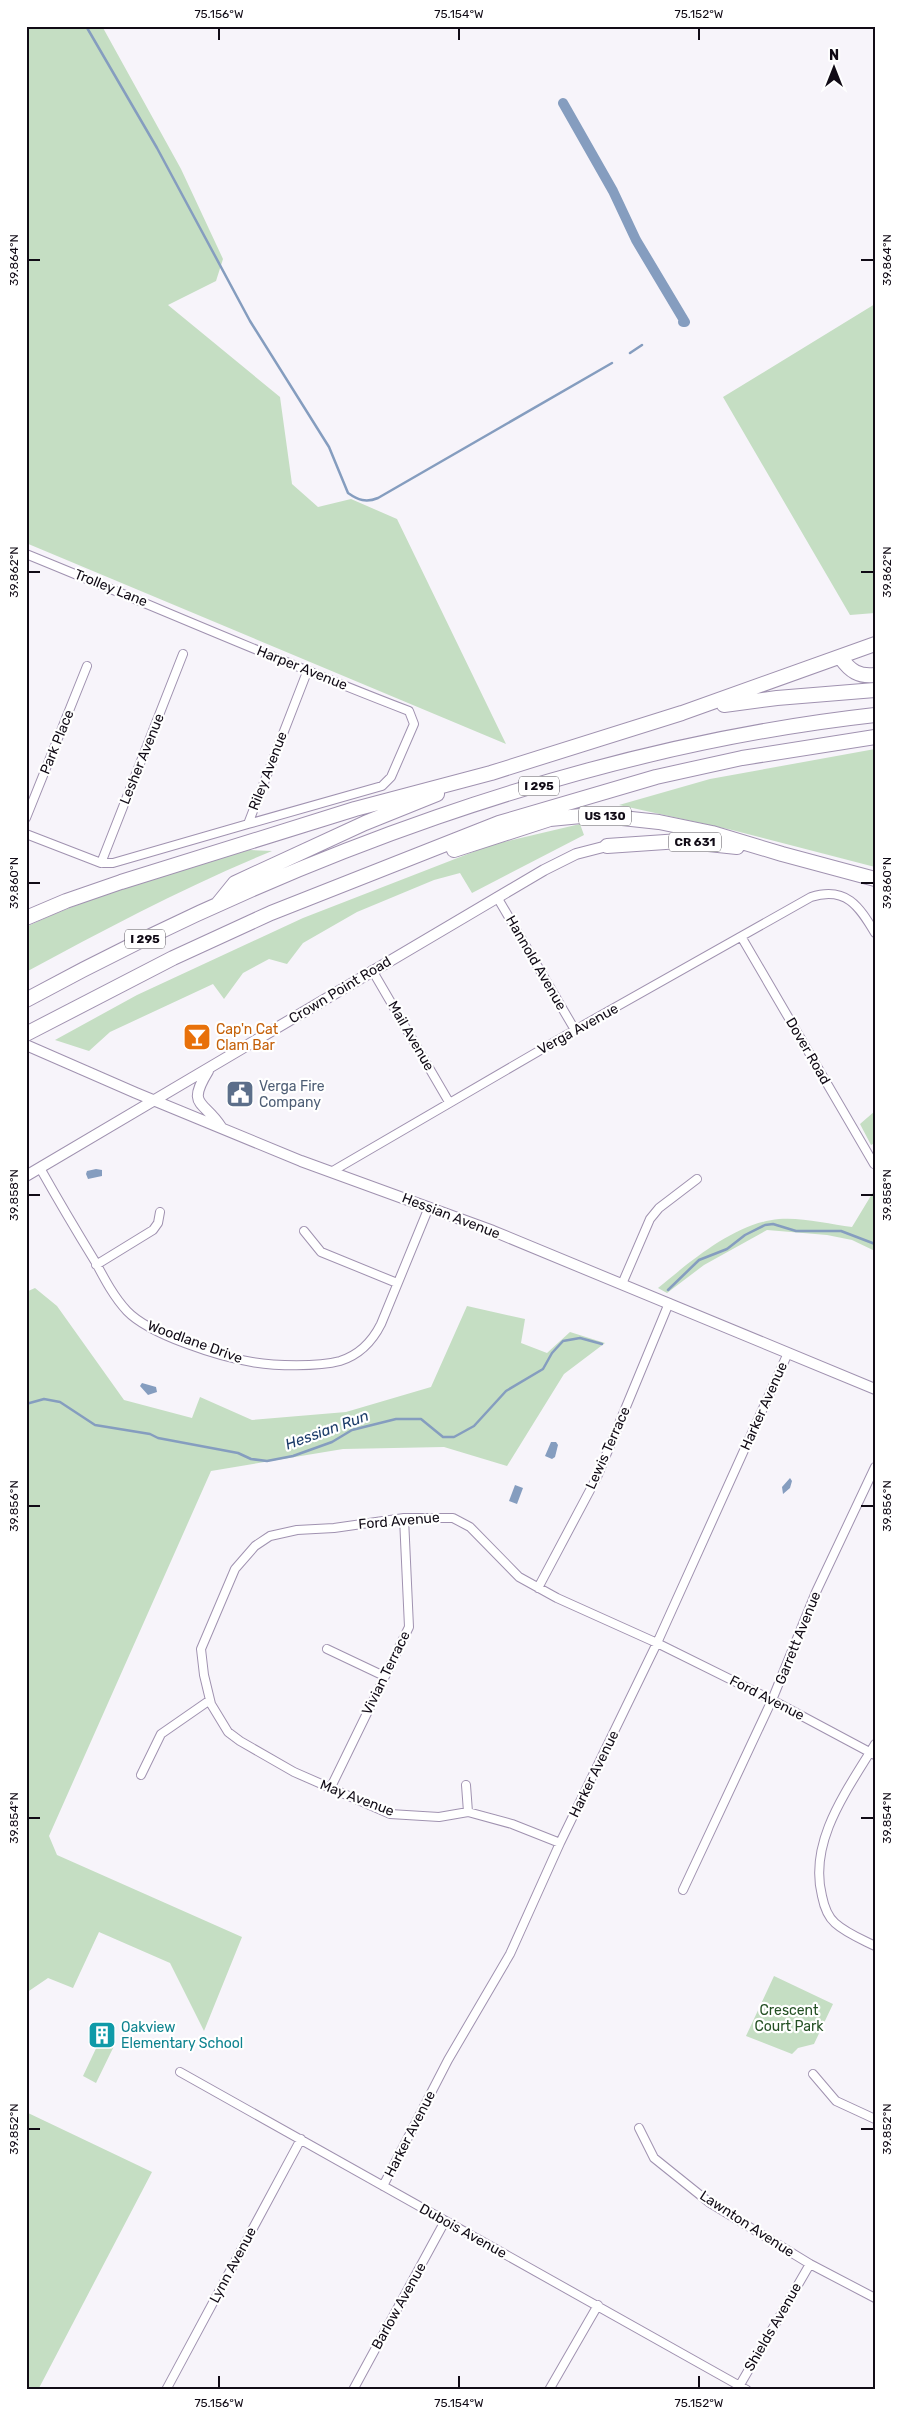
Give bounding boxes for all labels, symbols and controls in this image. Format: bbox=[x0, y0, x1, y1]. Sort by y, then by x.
text: 75.156°W bbox=[194, 7, 244, 21]
text: 75.154°W bbox=[434, 7, 484, 21]
text: 75.152°W bbox=[675, 7, 724, 21]
north arrow bbox=[808, 42, 858, 92]
text: N bbox=[829, 47, 839, 64]
text: 39.864°N bbox=[7, 234, 21, 286]
text: 39.864°N bbox=[880, 234, 894, 286]
text: 39.862°N bbox=[7, 546, 21, 598]
text: 39.862°N bbox=[880, 546, 894, 598]
street label: Trolley Lane bbox=[72, 566, 150, 610]
street label: Harper Avenue bbox=[254, 642, 350, 694]
street label: Park Place bbox=[36, 707, 78, 777]
street label: Lesher Avenue bbox=[116, 711, 168, 807]
street label: Riley Avenue bbox=[245, 729, 291, 813]
road number: I 295 bbox=[519, 776, 559, 796]
road number: US 130 bbox=[579, 806, 631, 826]
road number: CR 631 bbox=[669, 832, 721, 852]
text: 39.860°N bbox=[7, 857, 21, 909]
text: 39.860°N bbox=[880, 857, 894, 909]
street label: Hannold Avenue bbox=[502, 913, 570, 1014]
road number: I 295 bbox=[125, 930, 165, 949]
street label: Crown Point Road bbox=[286, 953, 394, 1027]
street label: Mail Avenue bbox=[384, 998, 438, 1074]
street label: Verga Avenue bbox=[535, 1000, 621, 1058]
street label: Dover Road bbox=[782, 1015, 834, 1087]
place label: Cap'n Cat Clam Bar bbox=[216, 1021, 279, 1054]
bar icon: Cap'n Cat Clam Bar bbox=[182, 1022, 212, 1052]
place label: Verga Fire Company bbox=[259, 1078, 325, 1111]
public building icon: Verga Fire Company bbox=[225, 1079, 255, 1109]
text: 39.858°N bbox=[7, 1169, 21, 1221]
text: 39.858°N bbox=[880, 1169, 894, 1221]
street label: Hessian Avenue bbox=[399, 1189, 503, 1243]
street label: Woodlane Drive bbox=[145, 1317, 245, 1367]
street label: Harker Avenue bbox=[737, 1359, 791, 1453]
street label: Lewis Terrace bbox=[582, 1404, 634, 1492]
water label: Hessian Run bbox=[283, 1407, 371, 1453]
text: 39.856°N bbox=[7, 1480, 21, 1532]
text: 39.856°N bbox=[880, 1480, 894, 1532]
street label: Ford Avenue bbox=[358, 1509, 441, 1533]
street label: Garrett Avenue bbox=[772, 1589, 824, 1687]
street label: Vivian Terrace bbox=[358, 1628, 414, 1718]
street label: Ford Avenue bbox=[727, 1672, 807, 1724]
street label: Harker Avenue bbox=[566, 1728, 622, 1820]
street label: May Avenue bbox=[317, 1776, 397, 1820]
text: 39.854°N bbox=[7, 1792, 21, 1844]
text: 39.854°N bbox=[880, 1792, 894, 1844]
park label: Crescent Court Park bbox=[754, 2002, 824, 2035]
place label: Oakview Elementary School bbox=[121, 2019, 243, 2052]
building icon: Oakview Elementary School bbox=[87, 2020, 117, 2050]
street label: Harker Avenue bbox=[381, 2088, 439, 2180]
text: 39.852°N bbox=[7, 2103, 21, 2155]
text: 39.852°N bbox=[880, 2103, 894, 2155]
street label: Lawnton Avenue bbox=[697, 2187, 798, 2261]
street label: Dubois Avenue bbox=[416, 2200, 510, 2262]
street label: Lynn Avenue bbox=[206, 2224, 260, 2306]
street label: Barlow Avenue bbox=[368, 2259, 430, 2352]
street label: Shields Avenue bbox=[741, 2280, 805, 2374]
text: 75.156°W bbox=[194, 2396, 244, 2410]
text: 75.154°W bbox=[434, 2396, 484, 2410]
text: 75.152°W bbox=[675, 2396, 724, 2410]

